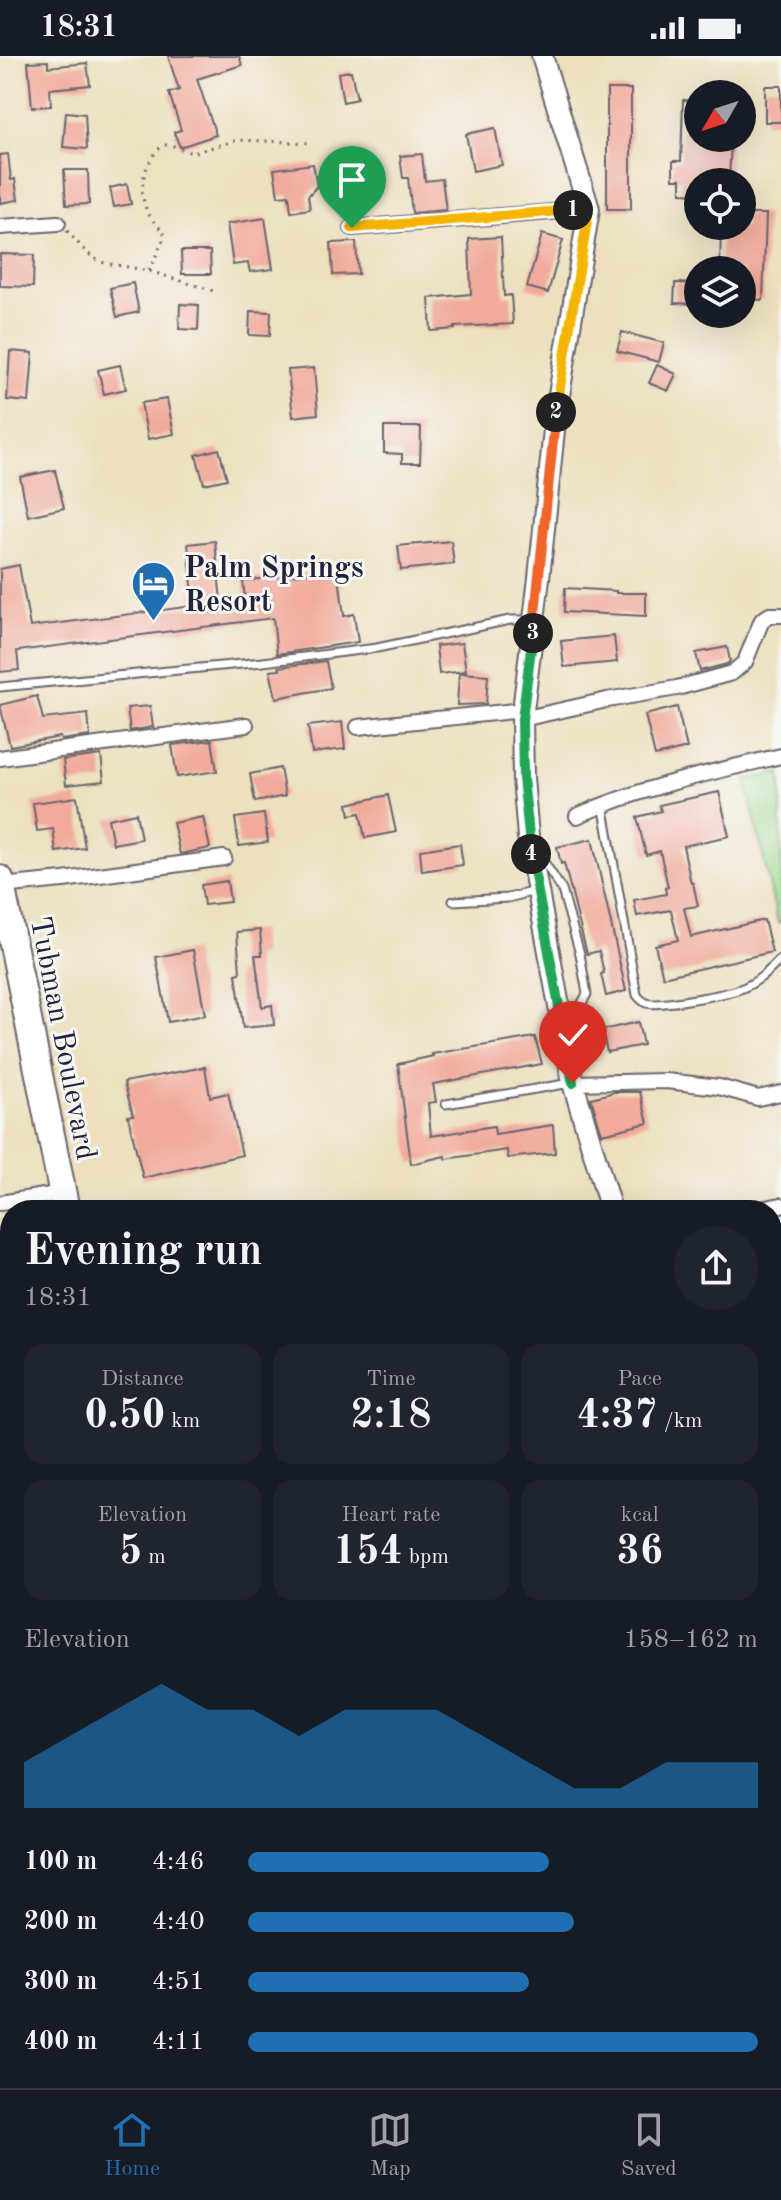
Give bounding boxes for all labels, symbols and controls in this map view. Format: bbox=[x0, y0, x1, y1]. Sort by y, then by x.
text: 18:31 bbox=[40, 13, 118, 43]
north arrow bbox=[684, 80, 756, 152]
map controls bbox=[684, 80, 756, 328]
pin bbox=[318, 146, 386, 228]
icon: arrive bbox=[330, 158, 374, 202]
button: locate bbox=[684, 168, 756, 240]
pin: 1 bbox=[553, 190, 593, 230]
text: 1 bbox=[567, 199, 579, 221]
button: layers bbox=[684, 256, 756, 328]
pin: 2 bbox=[536, 392, 576, 432]
text: 2 bbox=[550, 401, 562, 423]
place label: Palm Springs Resort bbox=[184, 554, 364, 618]
hotel icon: Palm Springs Resort bbox=[129, 560, 177, 623]
pin: 3 bbox=[513, 613, 553, 653]
text: 3 bbox=[527, 622, 539, 644]
pin: 4 bbox=[511, 834, 551, 874]
text: 4 bbox=[525, 843, 537, 865]
street label: Tubman Boulevard bbox=[24, 914, 100, 1163]
pin bbox=[539, 1001, 607, 1083]
icon: check bbox=[551, 1013, 595, 1057]
button: share bbox=[674, 1226, 758, 1310]
text: Evening run bbox=[24, 1230, 262, 1274]
text: 18:31 bbox=[24, 1285, 92, 1311]
text: Distance bbox=[101, 1368, 184, 1390]
text: Time bbox=[366, 1368, 416, 1390]
text: Pace bbox=[617, 1368, 662, 1390]
text: 0.50 bbox=[84, 1397, 165, 1437]
text: 2:18 bbox=[351, 1397, 431, 1437]
text: 4:37 bbox=[577, 1397, 658, 1437]
text: km bbox=[165, 1410, 200, 1432]
text: /km bbox=[658, 1410, 703, 1432]
text: Elevation bbox=[98, 1504, 187, 1526]
text: Heart rate bbox=[342, 1504, 440, 1526]
text: kcal bbox=[621, 1504, 659, 1526]
text: 5 bbox=[119, 1533, 142, 1573]
text: 154 bbox=[333, 1533, 403, 1573]
text: 36 bbox=[616, 1533, 663, 1573]
text: m bbox=[142, 1546, 166, 1568]
text: bpm bbox=[403, 1546, 449, 1568]
text: Elevation bbox=[24, 1627, 130, 1653]
text: 158–162 m bbox=[623, 1627, 758, 1653]
text: 100 m bbox=[24, 1849, 97, 1875]
text: 4:46 bbox=[152, 1849, 205, 1875]
text: 200 m bbox=[24, 1909, 97, 1935]
text: 4:40 bbox=[152, 1909, 205, 1935]
text: 300 m bbox=[24, 1969, 97, 1995]
text: 4:51 bbox=[152, 1969, 205, 1995]
text: 400 m bbox=[24, 2029, 97, 2055]
text: 4:11 bbox=[152, 2029, 205, 2055]
tab: Home bbox=[104, 2108, 160, 2183]
tab: Map bbox=[368, 2108, 412, 2183]
tab: Saved bbox=[621, 2108, 677, 2183]

